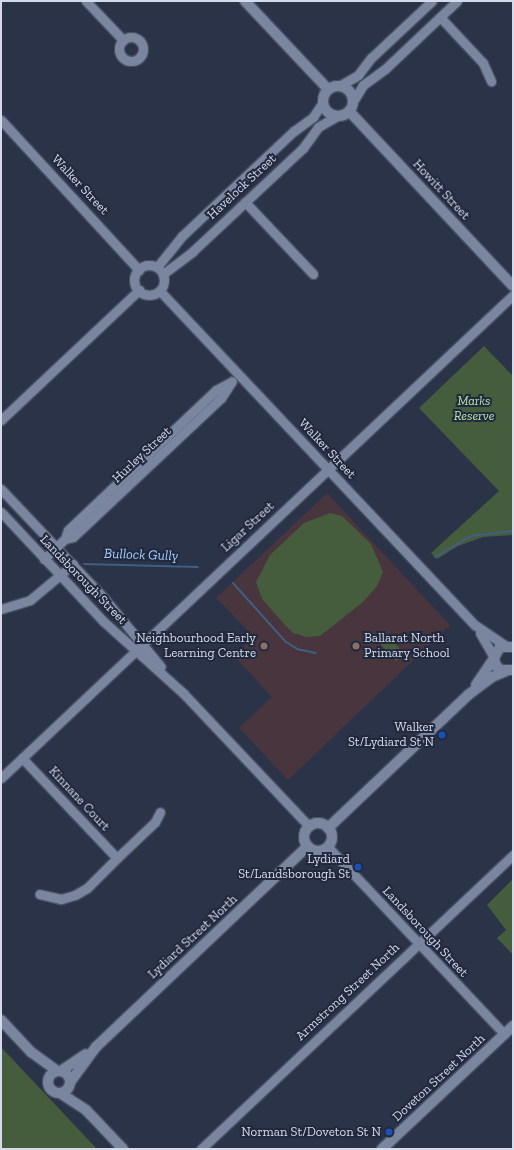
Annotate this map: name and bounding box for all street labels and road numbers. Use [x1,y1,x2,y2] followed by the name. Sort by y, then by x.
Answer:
[204,151,280,223] street label: Havelock Street
[48,152,112,218] street label: Walker Street
[409,157,473,223] street label: Howitt Street
[295,416,359,482] street label: Walker Street
[109,424,175,486] street label: Hurley Street
[218,499,278,555] street label: Ligar Street
[36,532,130,628] street label: Landsborough Street
[45,764,113,834] street label: Kinnane Court
[379,883,471,981] street label: Landsborough Street
[145,892,241,982] street label: Lydiard Street North
[293,940,403,1044] street label: Armstrong Street North
[390,1031,488,1125] street label: Doveton Street North

